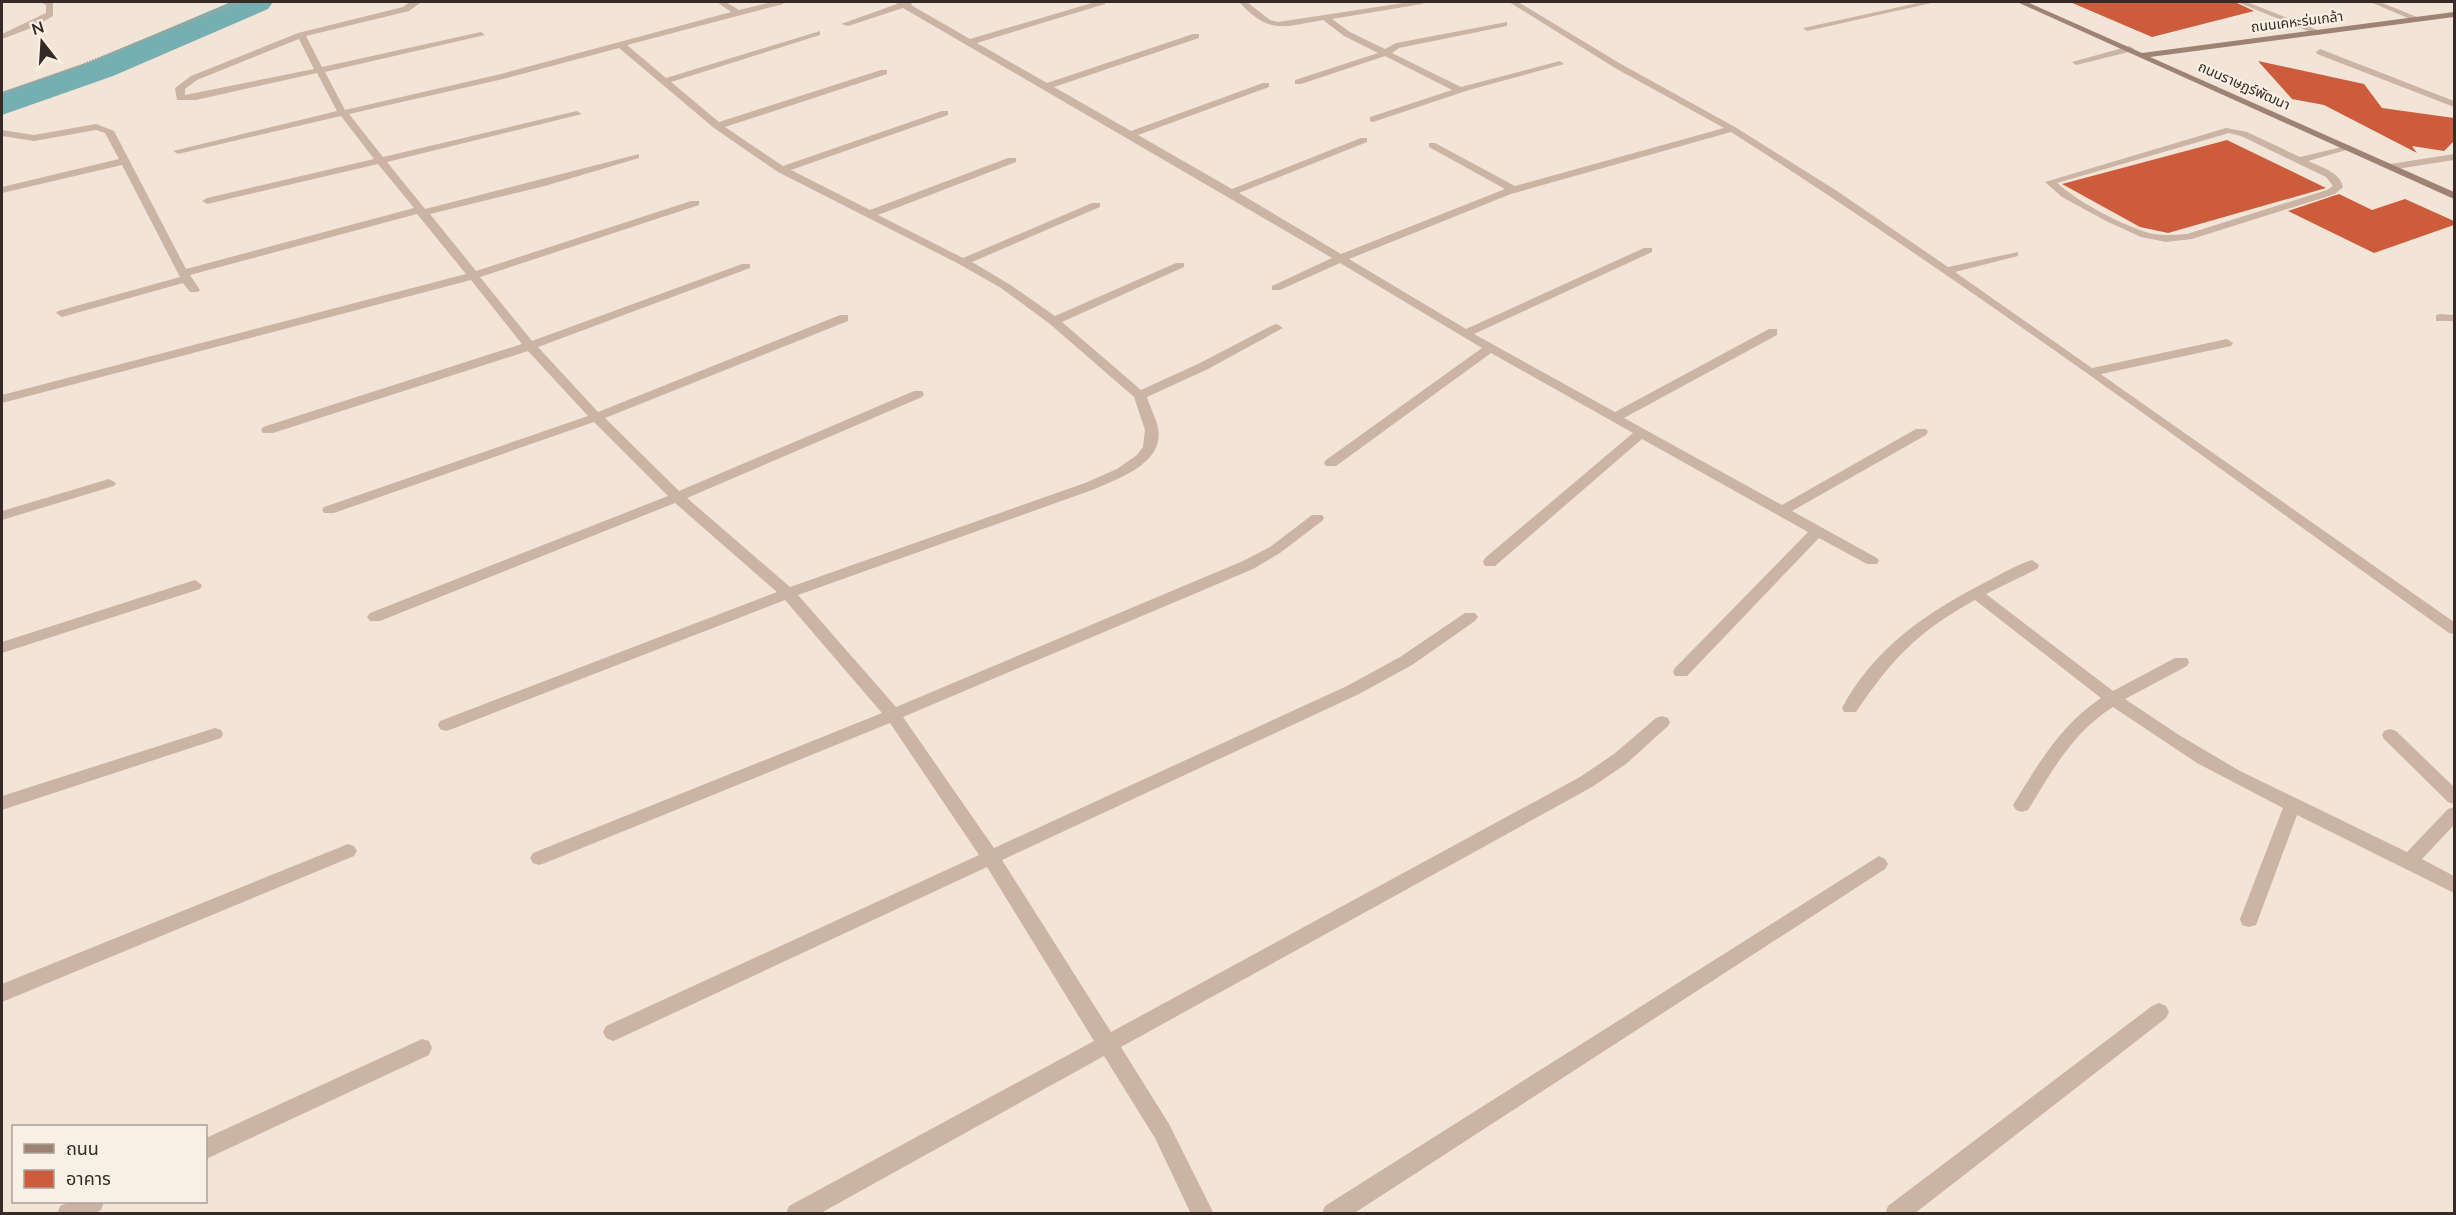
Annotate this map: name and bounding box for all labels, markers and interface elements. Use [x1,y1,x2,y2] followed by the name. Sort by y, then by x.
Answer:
[2250,7,2344,37] street label: ถนนเคหะร่มเกล้า
[12,12,72,72] north arrow
[29,16,47,41] text: N
[2195,57,2293,115] street label: ถนนราษฏร์พัฒนา
[12,1125,207,1203] legend
[66,1137,99,1161] text: ถนน
[66,1167,111,1191] text: อาคาร

